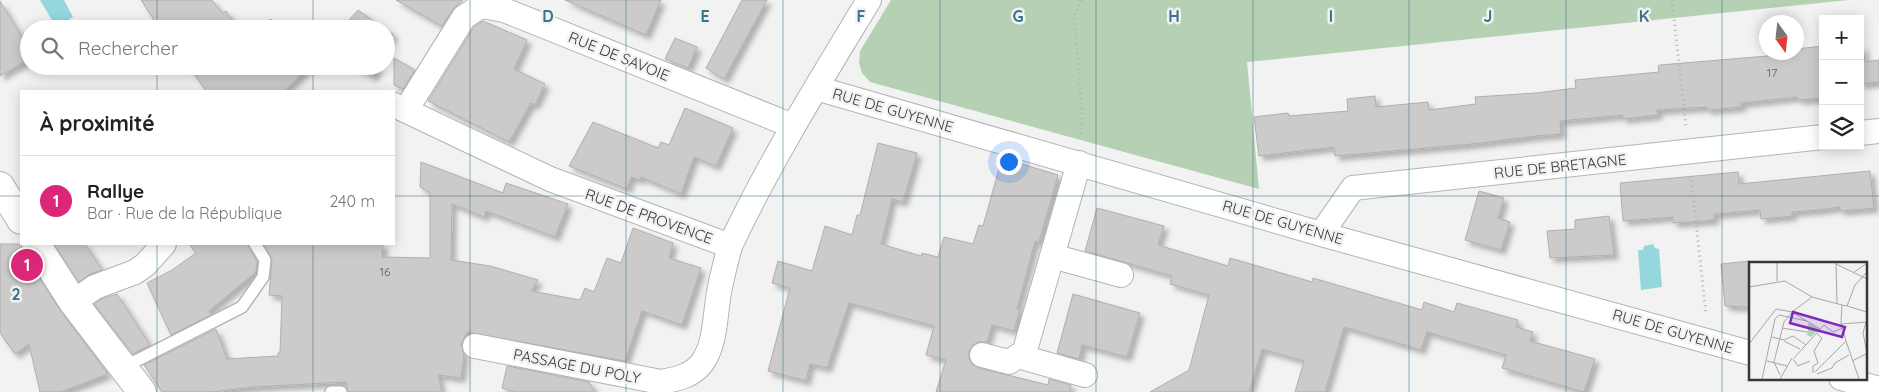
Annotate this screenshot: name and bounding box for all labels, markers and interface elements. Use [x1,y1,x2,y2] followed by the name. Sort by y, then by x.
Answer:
[542,6,554,26] text: D
[700,6,710,26] text: E
[857,6,866,26] text: F
[1012,6,1024,26] text: G
[1168,6,1180,26] text: H
[1329,6,1333,26] text: I
[1484,6,1492,26] text: J
[1639,6,1649,26] text: K
[1759,15,1804,60] north arrow
[1819,15,1864,150] map controls
[1819,15,1864,60] button: +
[20,20,395,75] search box
[566,27,672,85] street label: RUE DE SAVOIE
[38,34,66,62] icon: search
[78,36,178,60] text: Rechercher
[1819,60,1864,105] button: −
[1767,65,1777,80] house number: 17
[830,84,956,136] street label: RUE DE GUYENNE
[1819,105,1864,150] button: layers
[40,110,155,136] text: À proximité
[996,149,1022,175] your location
[1493,150,1627,182] street label: RUE DE BRETAGNE
[87,179,144,203] text: Rallye
[583,184,715,248] street label: RUE DE PROVENCE
[53,191,59,211] text: 1
[329,191,375,211] text: 240 m
[1220,196,1346,248] street label: RUE DE GUYENNE
[87,203,282,223] text: Bar · Rue de la République
[11,246,43,284] pin: 1
[1749,262,1866,380] inset map
[380,264,391,279] house number: 16
[11,284,21,304] text: 2
[1610,305,1736,357] street label: RUE DE GUYENNE
[512,344,643,388] street label: PASSAGE DU POLY

